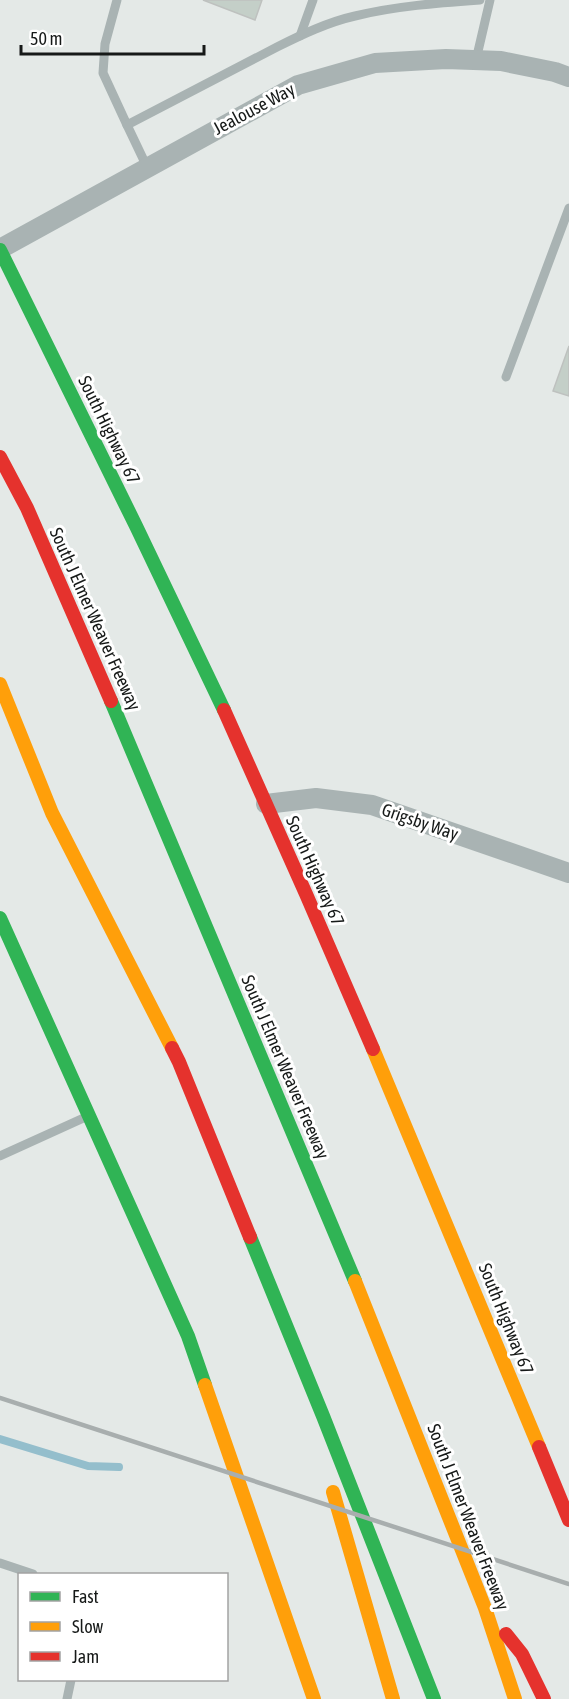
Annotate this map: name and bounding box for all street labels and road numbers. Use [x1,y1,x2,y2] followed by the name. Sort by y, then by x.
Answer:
[209,78,298,139] street label: Jealouse Way
[74,372,145,487] street label: South Highway 67
[46,524,145,713] street label: South J Elmer Weaver Freeway
[379,799,461,844] street label: Grigsby Way
[282,813,349,929] street label: South Highway 67
[237,972,334,1162] street label: South J Elmer Weaver Freeway
[475,1260,538,1377] street label: South Highway 67
[423,1421,514,1613] street label: South J Elmer Weaver Freeway

